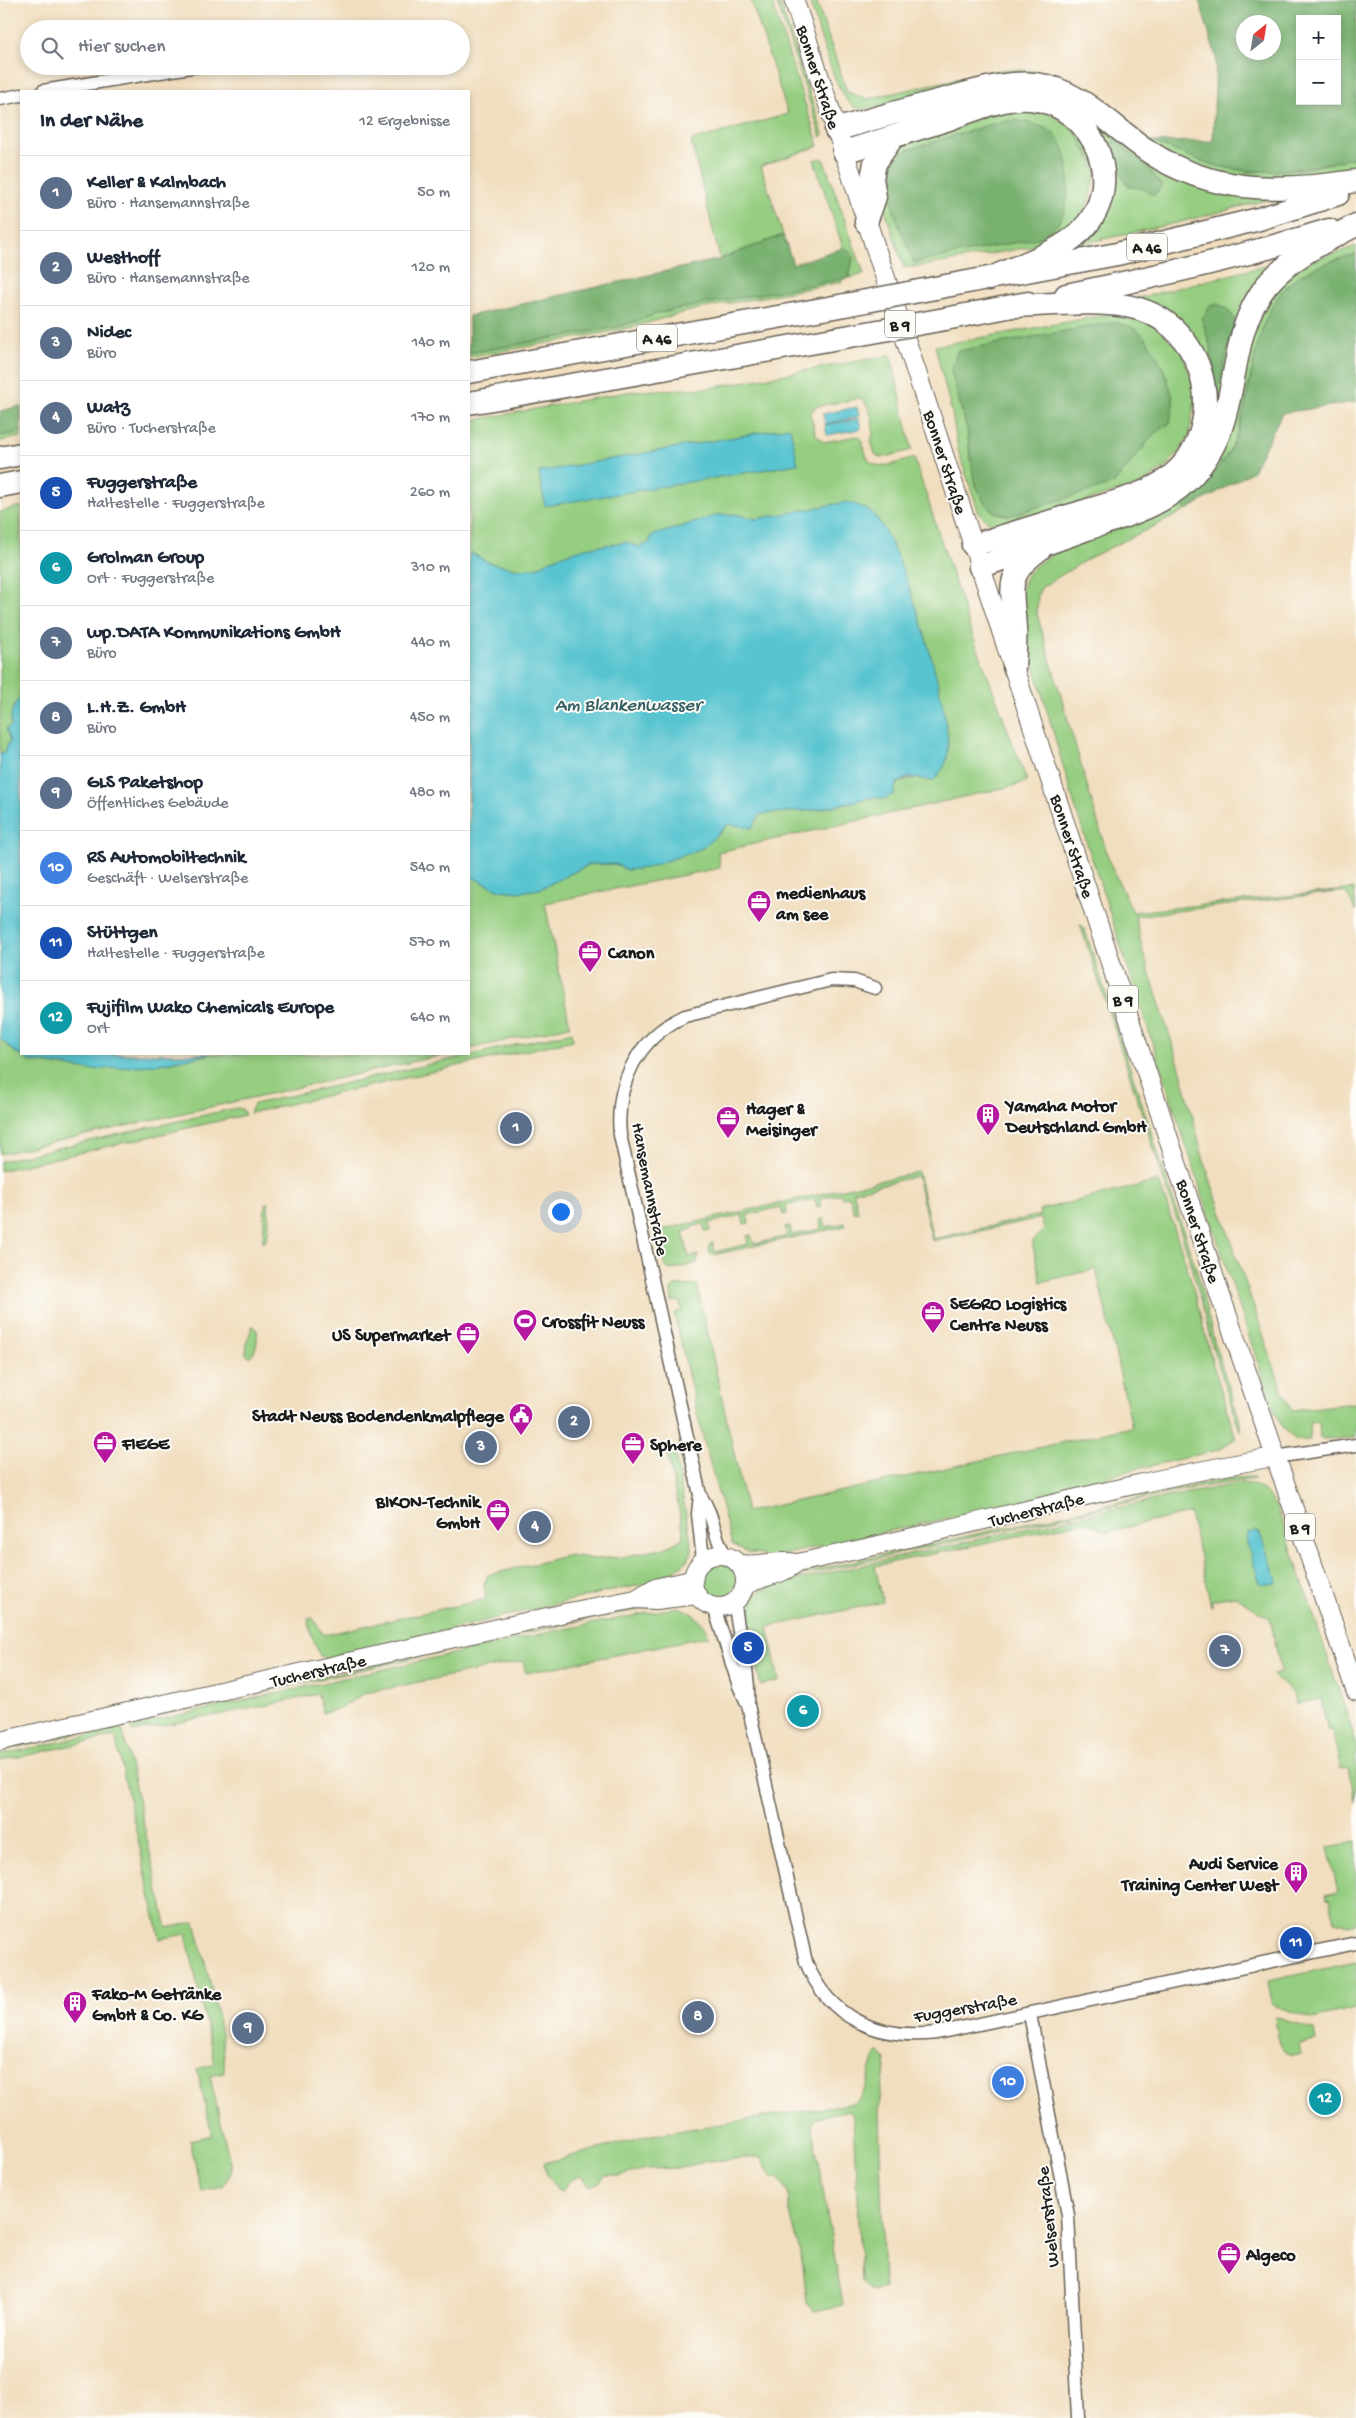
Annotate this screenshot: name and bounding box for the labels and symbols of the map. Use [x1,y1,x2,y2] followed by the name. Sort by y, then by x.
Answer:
[1236,15,1281,60] north arrow
[790,22,843,133] street label: Bonner Straße
[1127,233,1167,260] road number: A 46
[885,310,915,338] road number: B 9
[637,324,677,352] road number: A 46
[917,407,970,518] street label: Bonner Straße
[555,695,705,718] water label: Am Blankenwasser
[1044,791,1097,902] street label: Bonner Straße
[775,884,866,926] place label: medienhaus am see
[746,889,772,923] office icon: medienhaus am see
[577,939,603,973] office icon: Canon
[607,944,655,965] place label: Canon
[1108,986,1138,1012] road number: B 9
[1004,1097,1147,1139] place label: Yamaha Motor Deutschland GmbH
[746,1100,819,1142] place label: Hager & Meisinger
[975,1102,1001,1136] building icon: Yamaha Motor Deutschland GmbH
[715,1105,741,1139] office icon: Hager & Meisinger
[500,1109,532,1147] pin: 1
[625,1121,672,1259] street label: Hansemannstraße
[1170,1176,1223,1287] street label: Bonner Straße
[548,1199,574,1225] your location
[949,1295,1068,1337] place label: SEGRO Logistics Centre Neuss
[920,1300,946,1334] office icon: SEGRO Logistics Centre Neuss
[512,1308,538,1342] sports icon: Crossfit Neuss
[541,1313,646,1334] place label: Crossfit Neuss
[455,1321,481,1355] office icon: US Supermarket
[332,1326,452,1347] place label: US Supermarket
[508,1402,534,1436] public building icon: Stadt Neuss Bodendenkmalpflege
[558,1403,590,1441] pin: 2
[252,1407,505,1428] place label: Stadt Neuss Bodendenkmalpflege
[465,1428,497,1466] pin: 3
[92,1430,118,1464] office icon: FIEGE
[620,1431,646,1465] office icon: Sphere
[121,1435,171,1456] place label: FIEGE
[650,1436,703,1457] place label: Sphere
[986,1489,1087,1534] street label: Tucherstraße
[375,1493,482,1535] place label: BIKON-Technik GmbH
[485,1498,511,1532] office icon: BIKON-Technik GmbH
[519,1508,551,1546] pin: 4
[1285,1514,1315,1540] road number: B 9
[732,1629,764,1667] pin: 5
[1209,1632,1241,1670] pin: 7
[268,1651,369,1694] street label: Tucherstraße
[787,1692,819,1730] pin: 6
[1120,1855,1280,1897] place label: Audi Service Training Center West
[1283,1860,1309,1894] building icon: Audi Service Training Center West
[1280,1924,1312,1962] pin: 11
[91,1985,222,2027] place label: Fako-M Getränke GmbH & Co. KG
[62,1990,88,2024] building icon: Fako-M Getränke GmbH & Co. KG
[911,1990,1019,2029] street label: Fuggerstraße
[682,1998,714,2036] pin: 8
[232,2009,264,2047] pin: 9
[992,2063,1024,2101] pin: 10
[1309,2080,1341,2118] pin: 12
[1034,2165,1065,2268] street label: Welserstraße
[1216,2241,1242,2275] office icon: Algeco
[1245,2246,1296,2267] place label: Algeco

